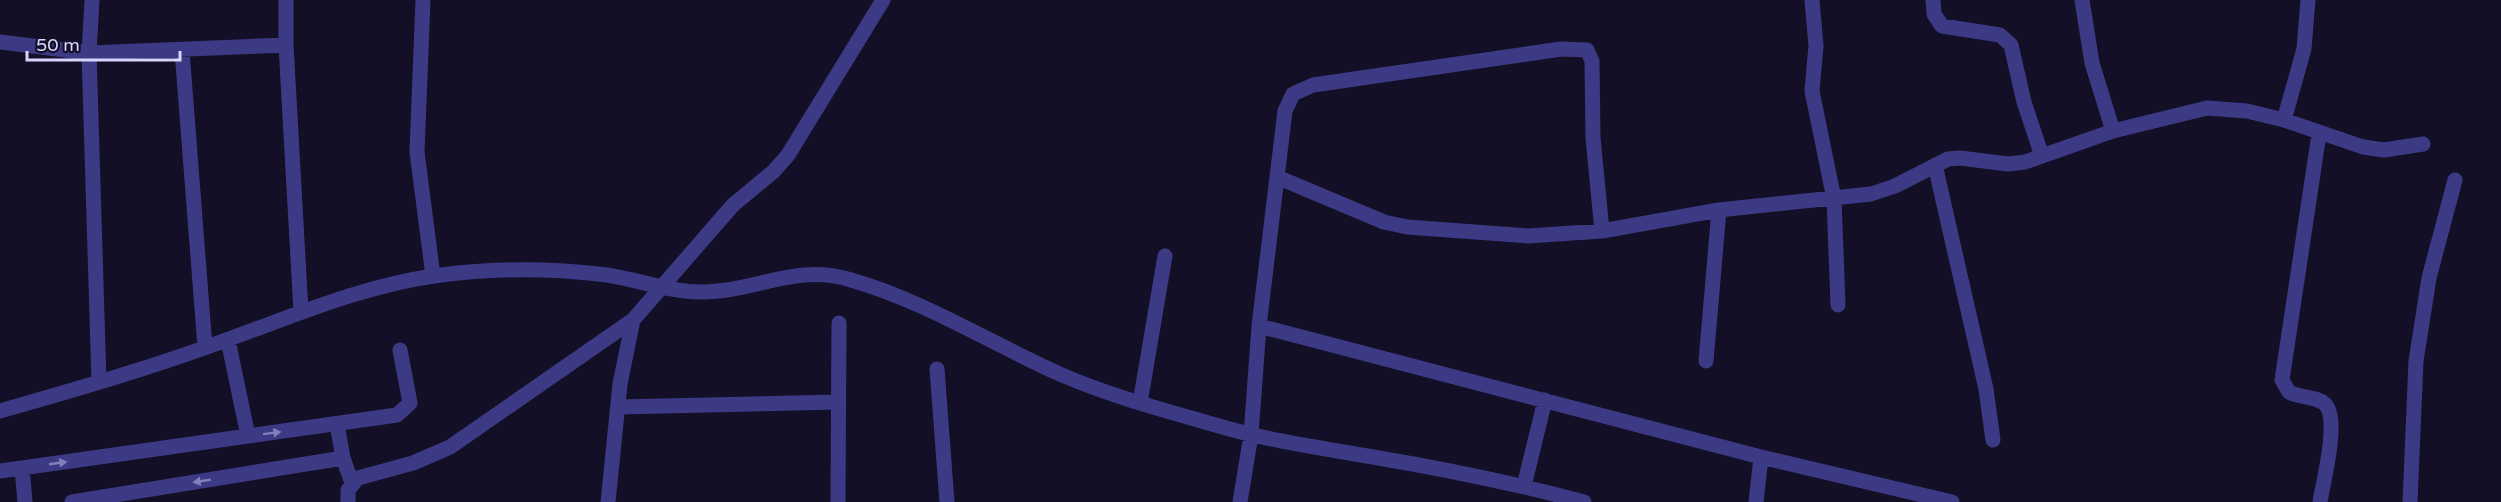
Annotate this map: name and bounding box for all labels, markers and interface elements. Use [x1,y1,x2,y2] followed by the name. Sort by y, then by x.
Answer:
[27,24,180,62] scale bar
[36,34,80,56] text: 50 m
[262,428,281,438] one-way arrow
[49,459,68,468] one-way arrow
[192,476,211,485] one-way arrow

